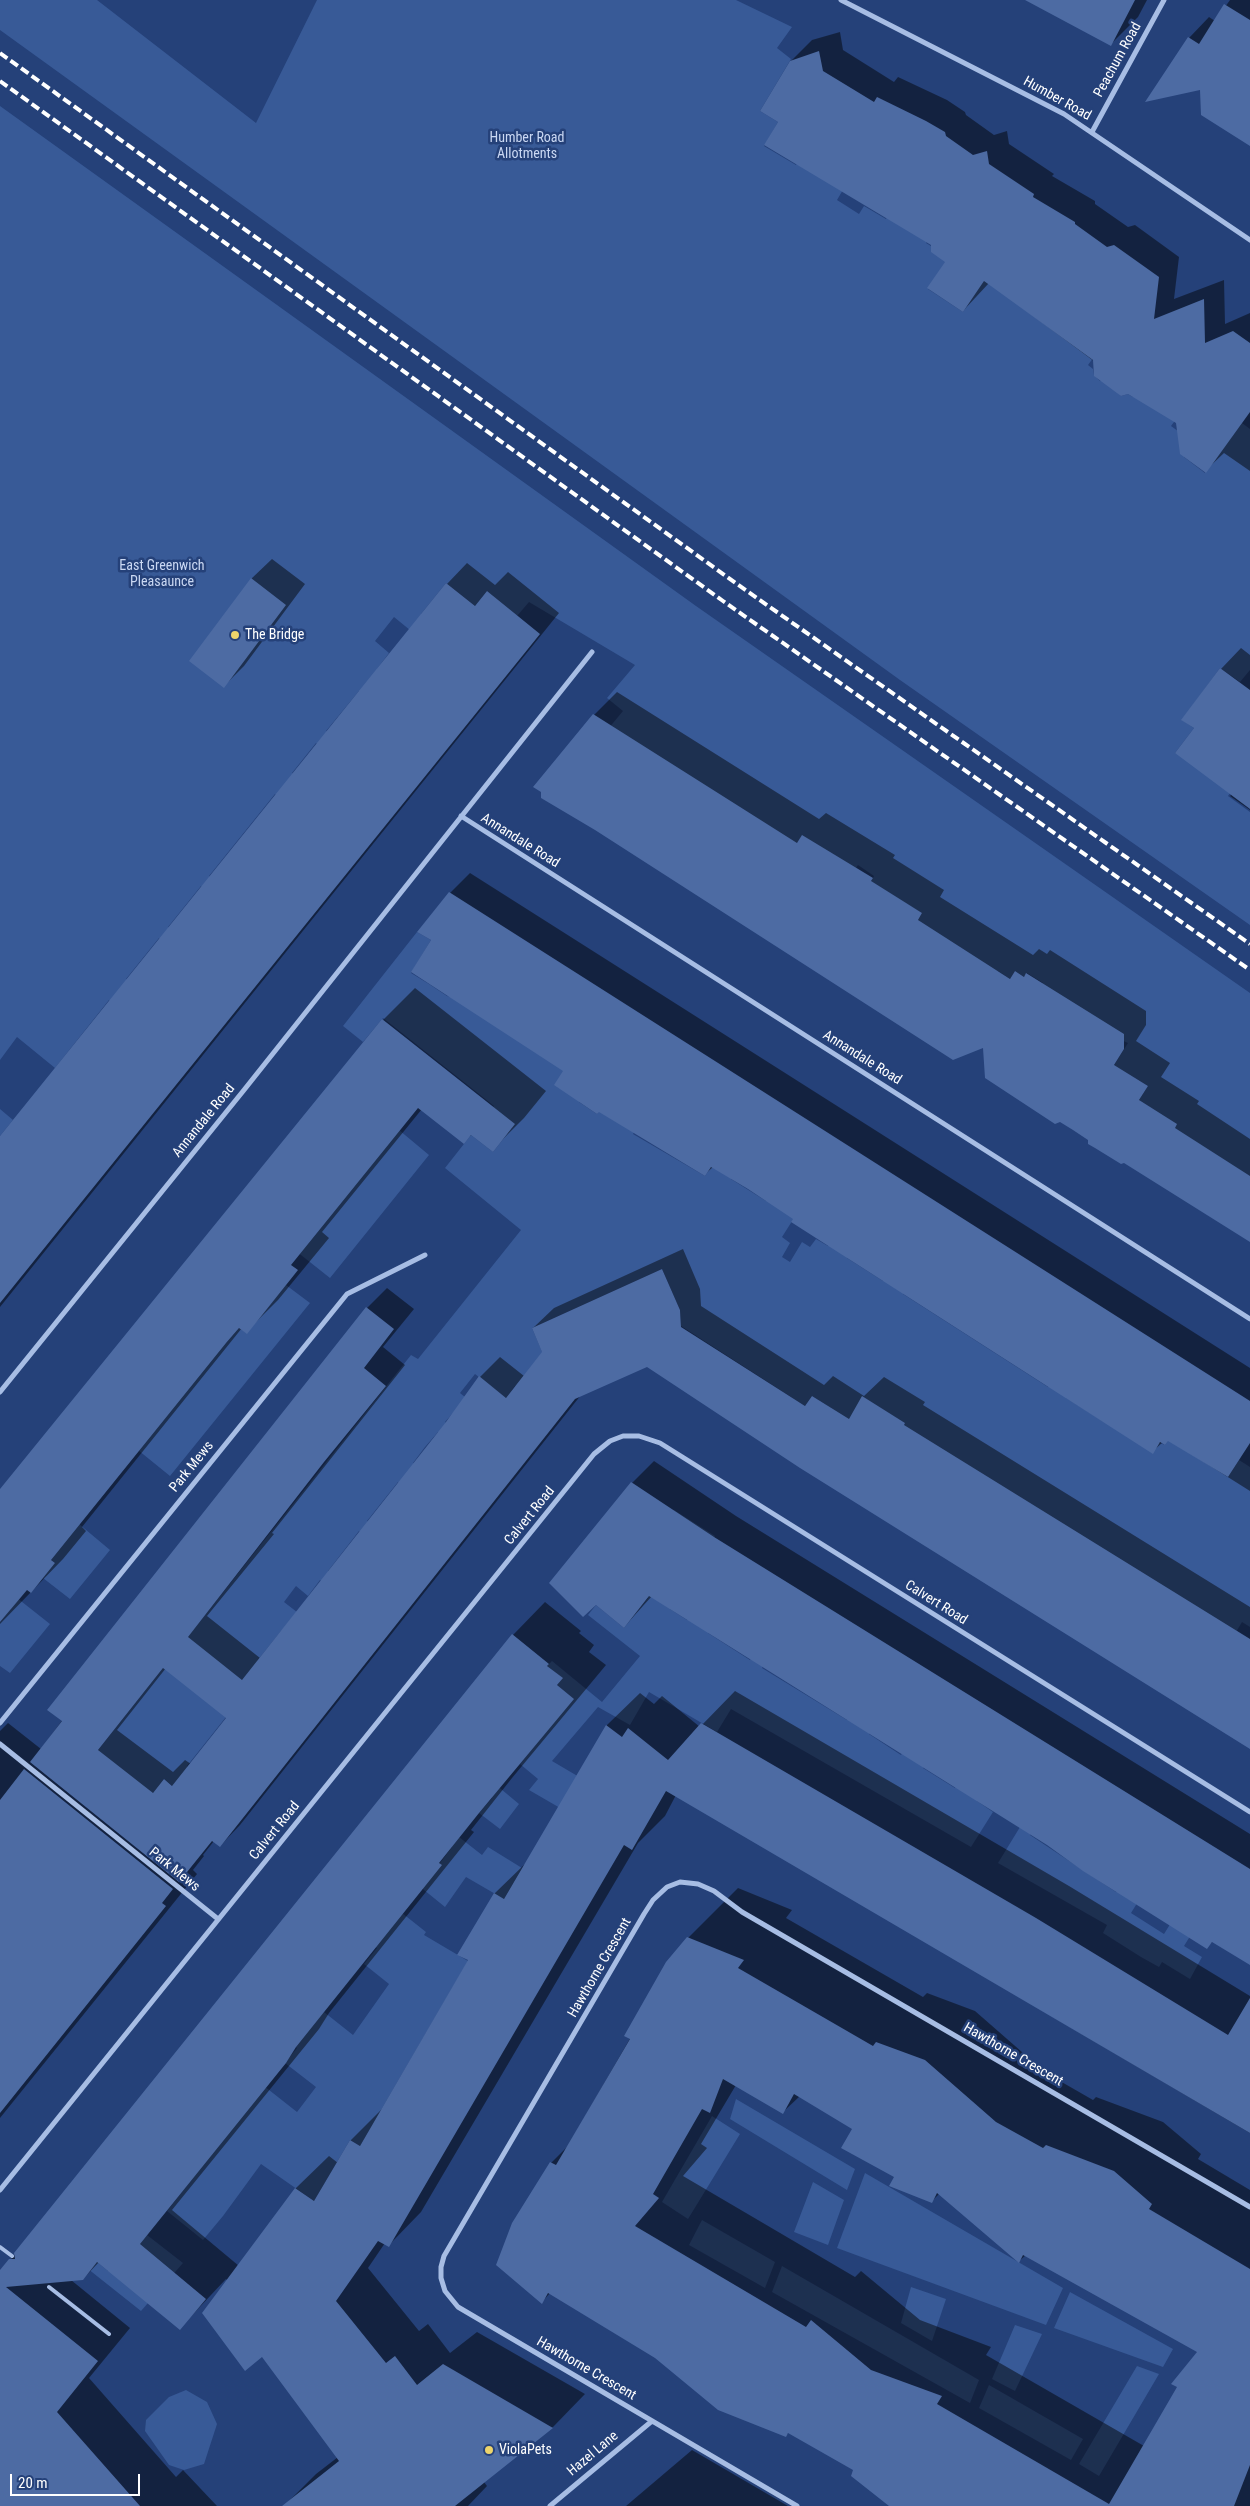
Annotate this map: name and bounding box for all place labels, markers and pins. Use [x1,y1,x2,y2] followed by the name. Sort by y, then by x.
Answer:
[245,627,304,643] place label: The Bridge
[229,629,241,641] marker: The Bridge
[499,2442,552,2458] place label: ViolaPets
[483,2444,495,2456] marker: ViolaPets

